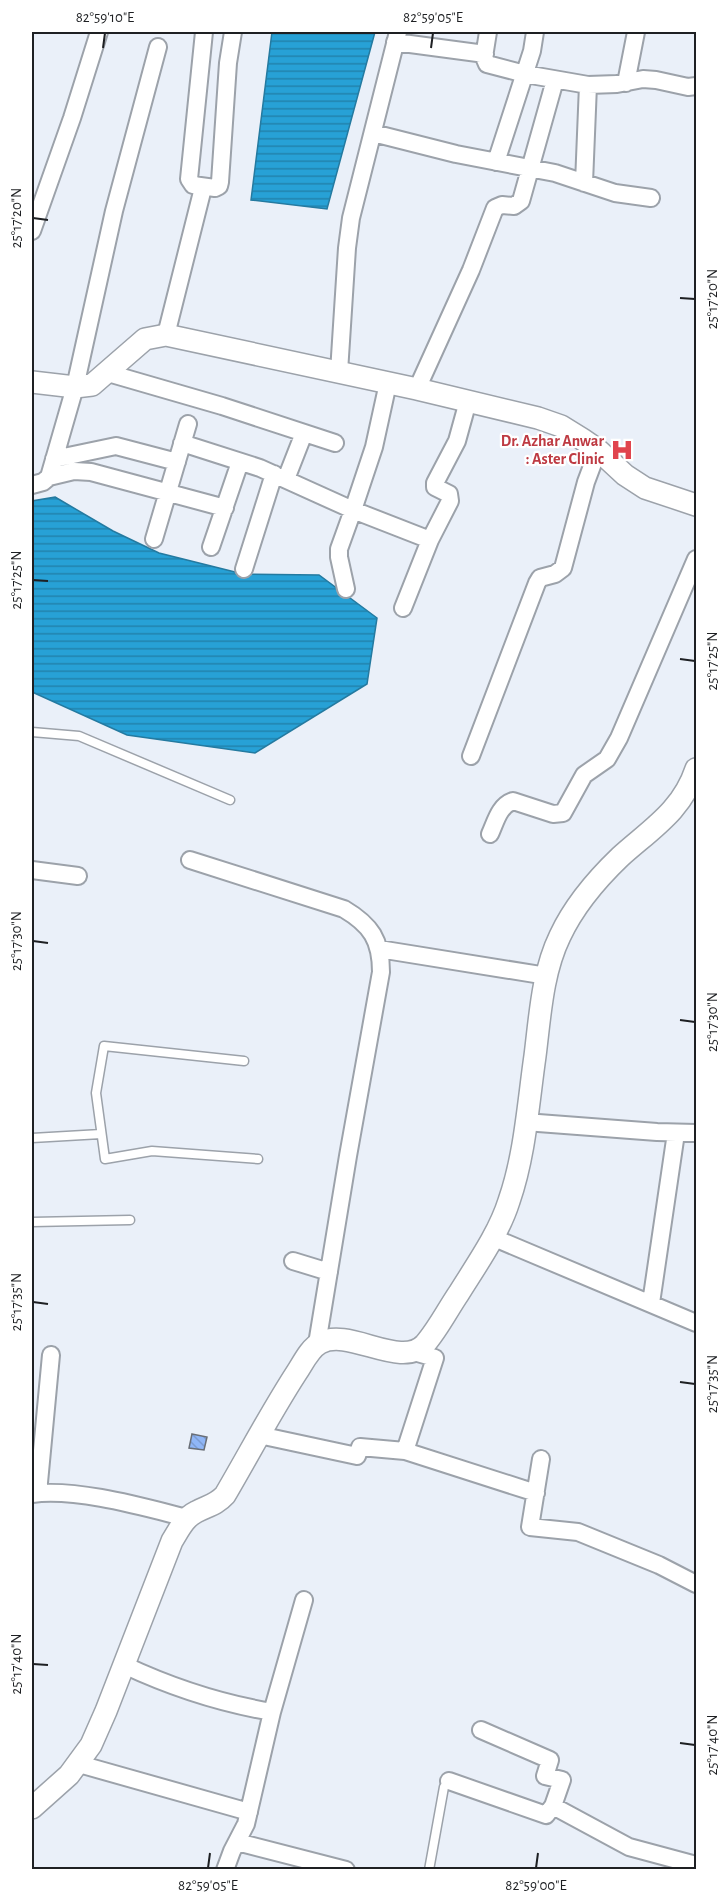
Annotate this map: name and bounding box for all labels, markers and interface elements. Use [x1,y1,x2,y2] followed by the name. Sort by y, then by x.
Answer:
[76,10,134,25] text: 82°59'10"E
[403,10,463,25] text: 82°59'05"E
[9,188,24,248] text: 25°17'20"N
[705,269,720,329] text: 25°17'20"N
[501,433,604,467] place label: Dr. Azhar Anwar : Aster Clinic
[609,437,635,463] hospital icon: Dr. Azhar Anwar : Aster Clinic
[9,551,24,609] text: 25°17'25"N
[705,632,720,690] text: 25°17'25"N
[9,911,24,971] text: 25°17'30"N
[705,992,720,1052] text: 25°17'30"N
[9,1273,24,1331] text: 25°17'35"N
[705,1355,720,1413] text: 25°17'35"N
[9,1634,24,1694] text: 25°17'40"N
[705,1715,720,1775] text: 25°17'40"N
[178,1878,238,1893] text: 82°59'05"E
[505,1878,567,1893] text: 82°59'00"E

